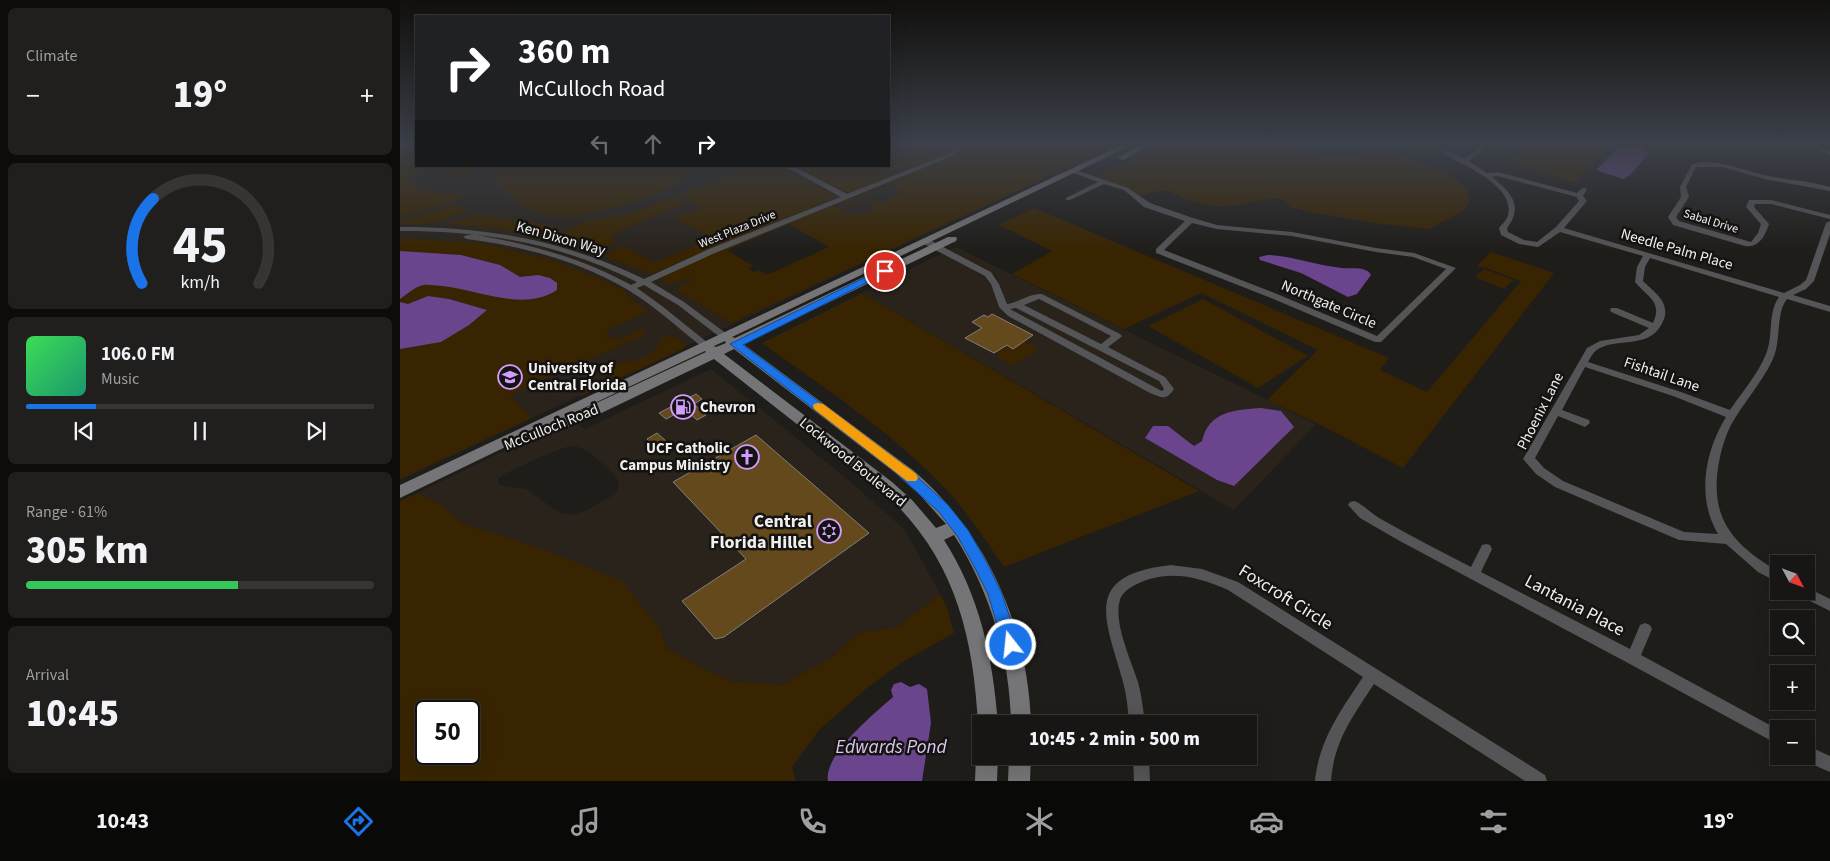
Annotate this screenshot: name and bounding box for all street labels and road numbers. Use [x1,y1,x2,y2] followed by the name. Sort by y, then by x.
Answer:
[1681,205,1740,238] street label: Sabal Drive
[696,206,778,253] street label: West Plaza Drive
[514,216,608,261] street label: Ken Dixon Way
[1618,223,1735,276] street label: Needle Palm Place
[1278,275,1380,334] street label: Northgate Circle
[1621,352,1703,397] street label: Fishtail Lane
[1512,369,1569,454] street label: Phoenix Lane
[501,399,602,456] street label: McCulloch Road
[795,413,911,512] street label: Lockwood Boulevard
[1234,559,1338,636] street label: Foxcroft Circle
[1520,569,1629,642] street label: Lantania Place

